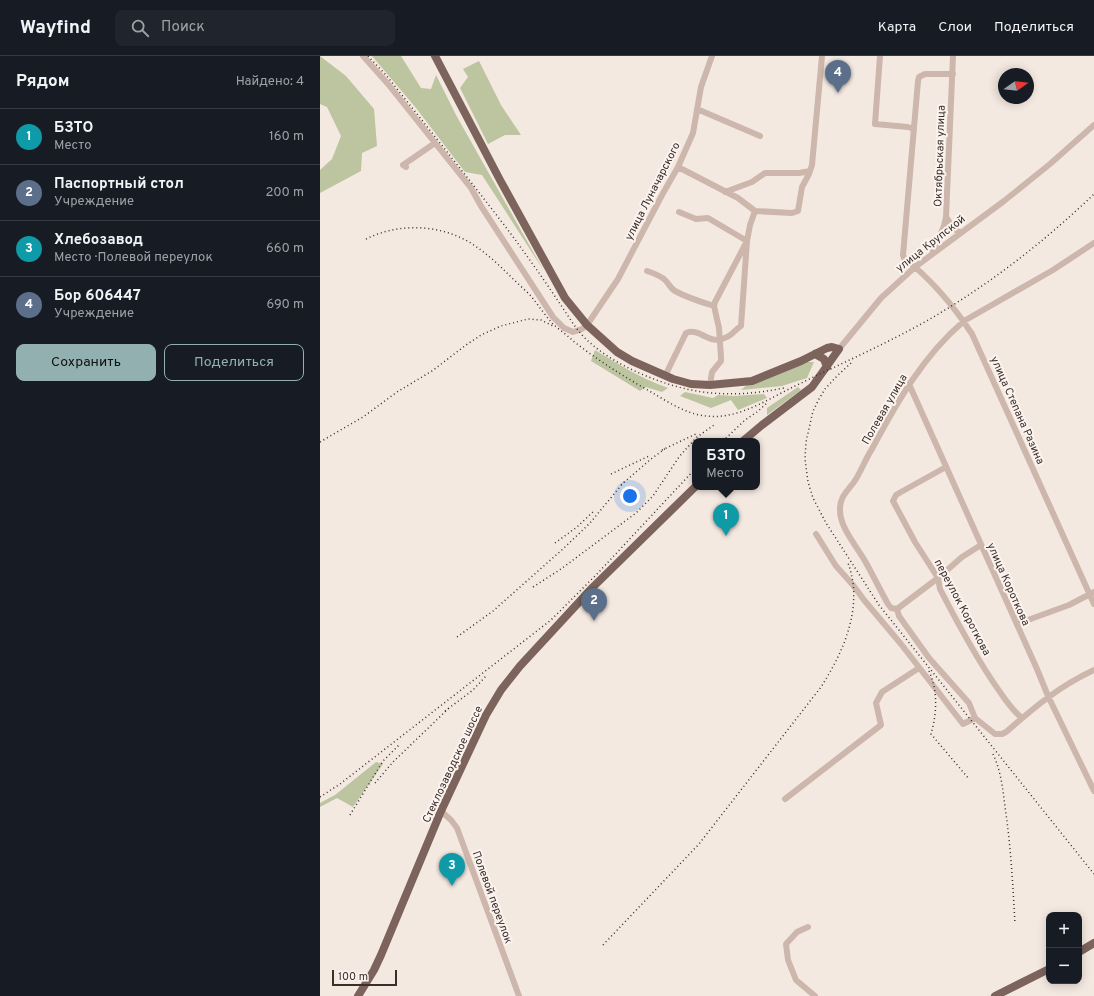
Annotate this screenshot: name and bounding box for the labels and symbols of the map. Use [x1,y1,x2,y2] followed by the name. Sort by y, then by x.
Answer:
[825,60,851,93] pin: 4
[998,68,1034,104] north arrow
[931,105,949,207] street label: Октябрьская улица
[622,140,684,243] street label: улица Луначарского
[893,212,968,275] street label: улица Крупской
[987,354,1047,467] street label: улица Степана Разина
[859,372,911,447] street label: Полевая улица
[620,486,640,506] your location
[713,503,739,536] pin: 1
[984,541,1033,628] street label: улица Короткова
[931,557,994,658] street label: переулок Короткова
[581,588,607,621] pin: 2
[420,704,486,825] street label: Стеклозаводское шоссе
[469,849,515,946] street label: Полевой переулок
[439,853,465,886] pin: 3
[332,968,397,987] scale bar

